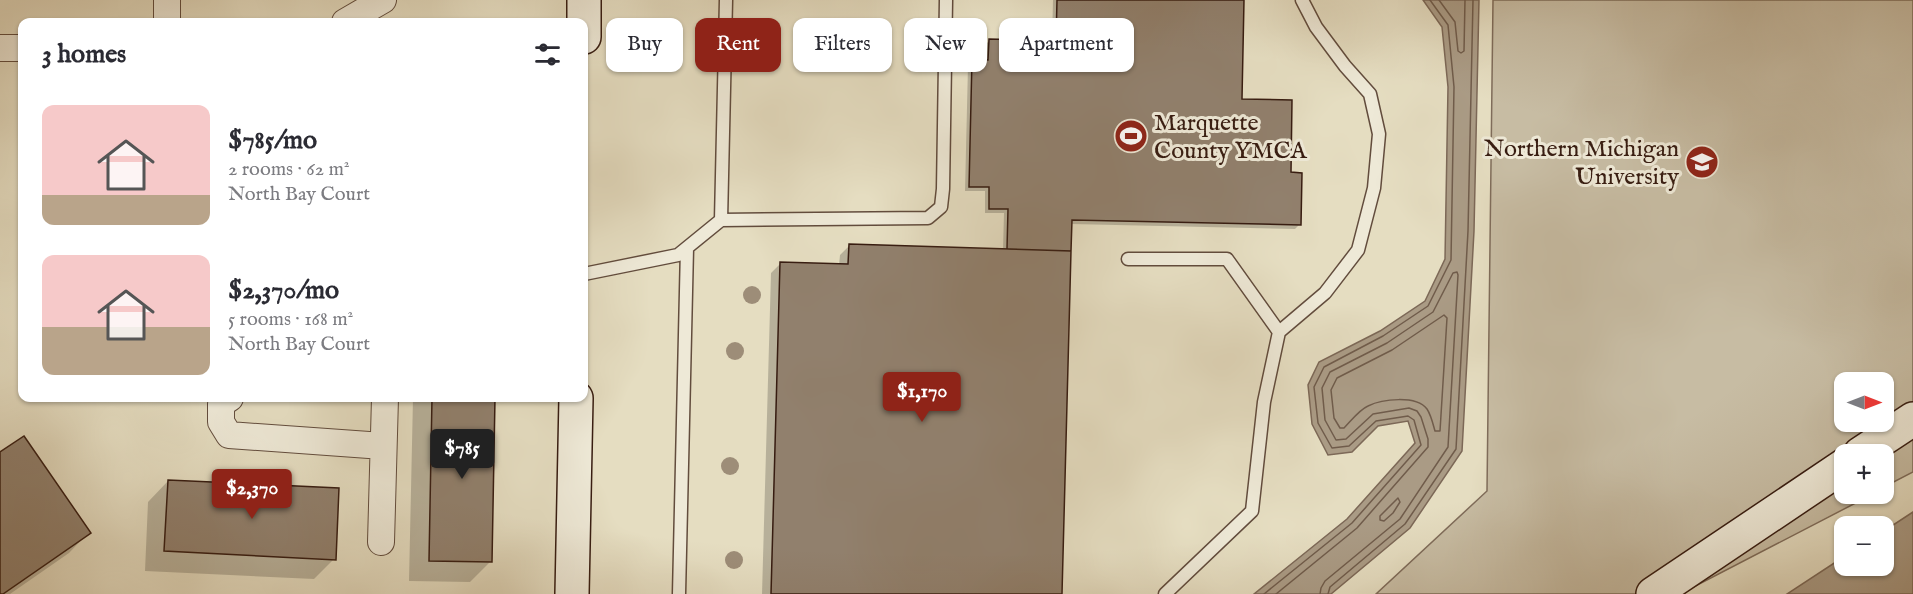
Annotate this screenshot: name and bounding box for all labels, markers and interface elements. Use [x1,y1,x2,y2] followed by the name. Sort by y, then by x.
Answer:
[606,18,683,72] chip: Buy
[695,18,781,72] chip: Rent
[793,18,892,72] chip: Filters
[904,18,987,72] chip: New
[999,18,1134,72] chip: Apartment
[42,38,126,71] text: 3 homes
[531,38,564,71] icon: filters
[1154,108,1308,167] place label: Marquette County YMCA
[1113,118,1149,154] sports icon: Marquette County YMCA
[228,124,317,157] text: $785/mo
[90,129,162,201] icon: home
[1484,134,1679,193] place label: Northern Michigan University
[1684,144,1720,180] school or university icon: Northern Michigan University
[228,157,350,182] text: 2 rooms · 62 m²
[228,182,370,207] text: North Bay Court
[228,274,339,307] text: $2,370/mo
[90,279,162,351] icon: home
[228,307,353,332] text: 5 rooms · 168 m²
[228,332,370,357] text: North Bay Court
[873,372,971,423] pin: $1,170
[1834,372,1894,432] north arrow
[1834,372,1894,576] map controls
[897,379,947,404] text: $1,170
[426,429,498,480] pin: $785
[444,436,480,461] text: $785
[1834,444,1894,504] button: +
[203,469,301,520] pin: $2,370
[226,476,278,501] text: $2,370
[1834,516,1894,576] button: −

